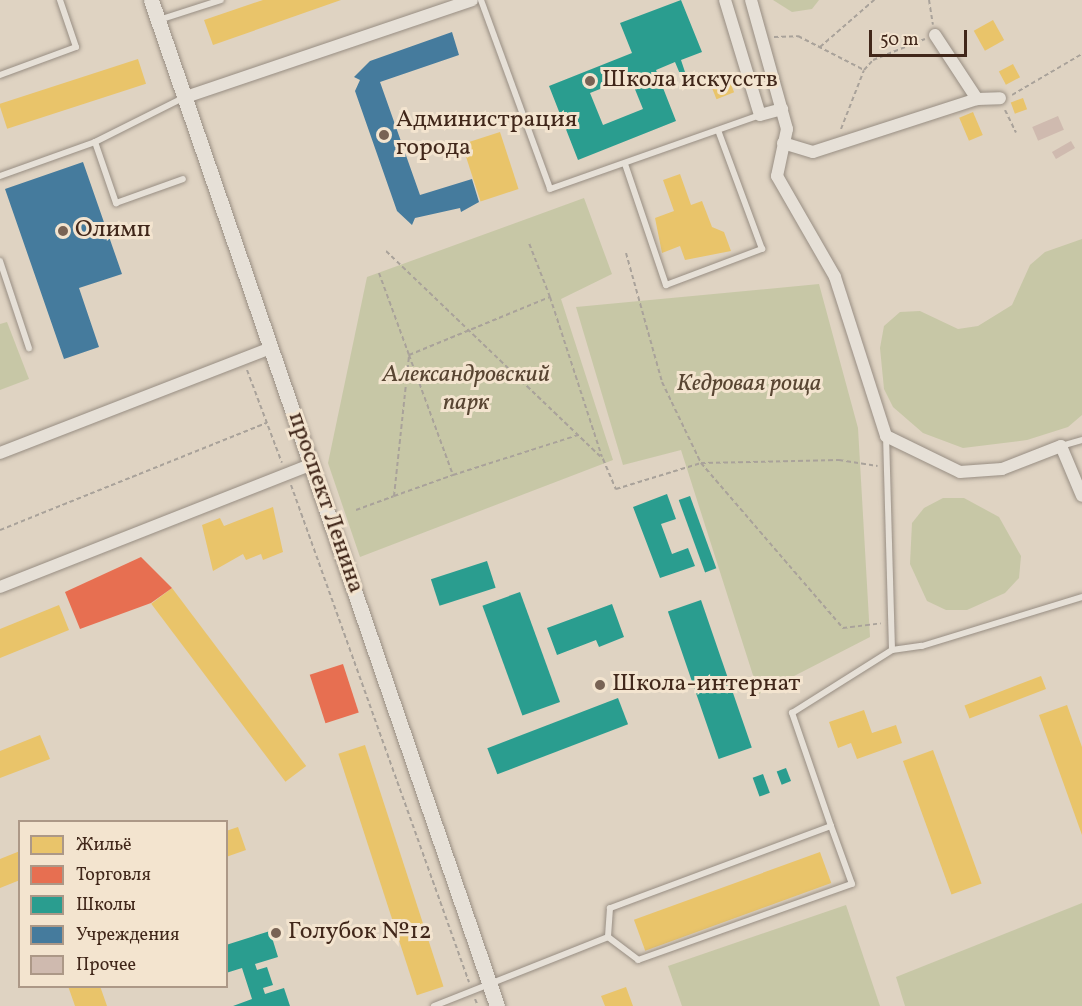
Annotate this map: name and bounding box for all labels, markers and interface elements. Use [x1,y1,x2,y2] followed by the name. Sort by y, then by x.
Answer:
[872,18,970,56] scale bar
[880,28,919,53] text: 50 m
[602,67,778,95] place label: Школа искусcтв
[583,74,597,88] marker: Школа искусcтв
[396,107,577,163] place label: Администрация города
[377,128,391,142] marker: Администрация города
[75,217,151,245] place label: Олимп
[56,224,70,238] marker: Олимп
[382,362,550,418] park label: Александровский парк
[677,371,821,399] park label: Кедровая роща
[281,409,369,597] street label: проспект Ленина
[612,671,800,699] place label: Школа-интернат
[593,678,607,692] marker: Школа-интернат
[18,820,228,988] legend
[76,833,132,858] text: Жильё
[76,863,151,888] text: Торговля
[76,893,136,918] text: Школы
[288,919,432,947] place label: Голубок №12
[76,923,179,948] text: Учреждения
[269,926,283,940] marker: Голубок №12
[76,953,136,978] text: Прочее

